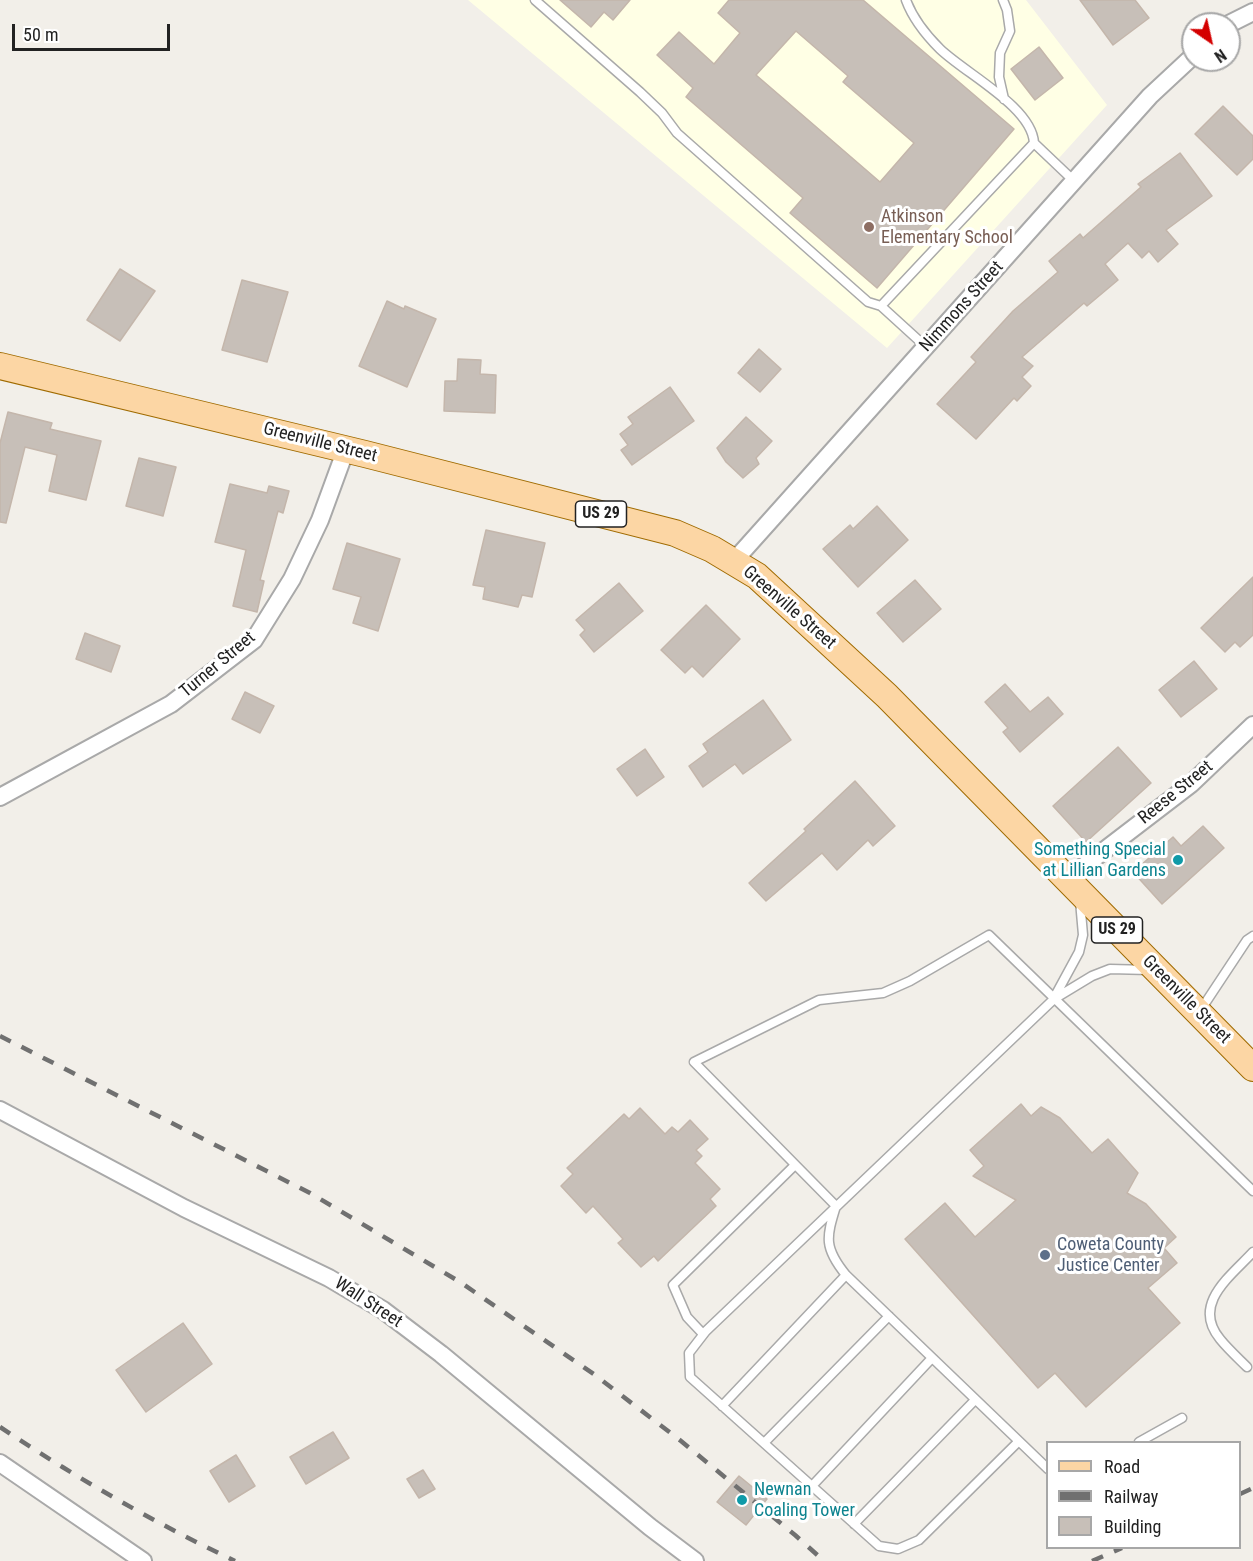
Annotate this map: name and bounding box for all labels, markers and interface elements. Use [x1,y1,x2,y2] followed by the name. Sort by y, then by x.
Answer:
[15,12,172,50] scale bar
[1181,12,1241,72] north arrow
[23,24,58,45] text: 50 m
[1211,45,1230,66] text: N
[881,206,1013,248] place label: Atkinson Elementary School
[862,220,876,234] marker: Atkinson Elementary School
[916,257,1008,357] street label: Nimmons Street
[261,418,379,468] street label: Greenville Street
[576,501,626,527] road number: US 29
[738,562,840,654] street label: Greenville Street
[176,627,260,703] street label: Turner Street
[1134,756,1218,830] street label: Reese Street
[1034,839,1166,882] place label: Something Special at Lillian Gardens
[1171,853,1185,867] marker: Something Special at Lillian Gardens
[1092,917,1142,943] road number: US 29
[1137,951,1235,1049] street label: Greenville Street
[1057,1234,1164,1276] place label: Coweta County Justice Center
[1038,1248,1052,1262] marker: Coweta County Justice Center
[330,1273,406,1333] street label: Wall Street
[1046,1441,1241,1549] legend
[1104,1456,1140,1477] text: Road
[754,1479,855,1522] place label: Newnan Coaling Tower
[1104,1486,1158,1507] text: Railway
[735,1493,749,1507] marker: Newnan Coaling Tower
[1104,1516,1161,1537] text: Building

